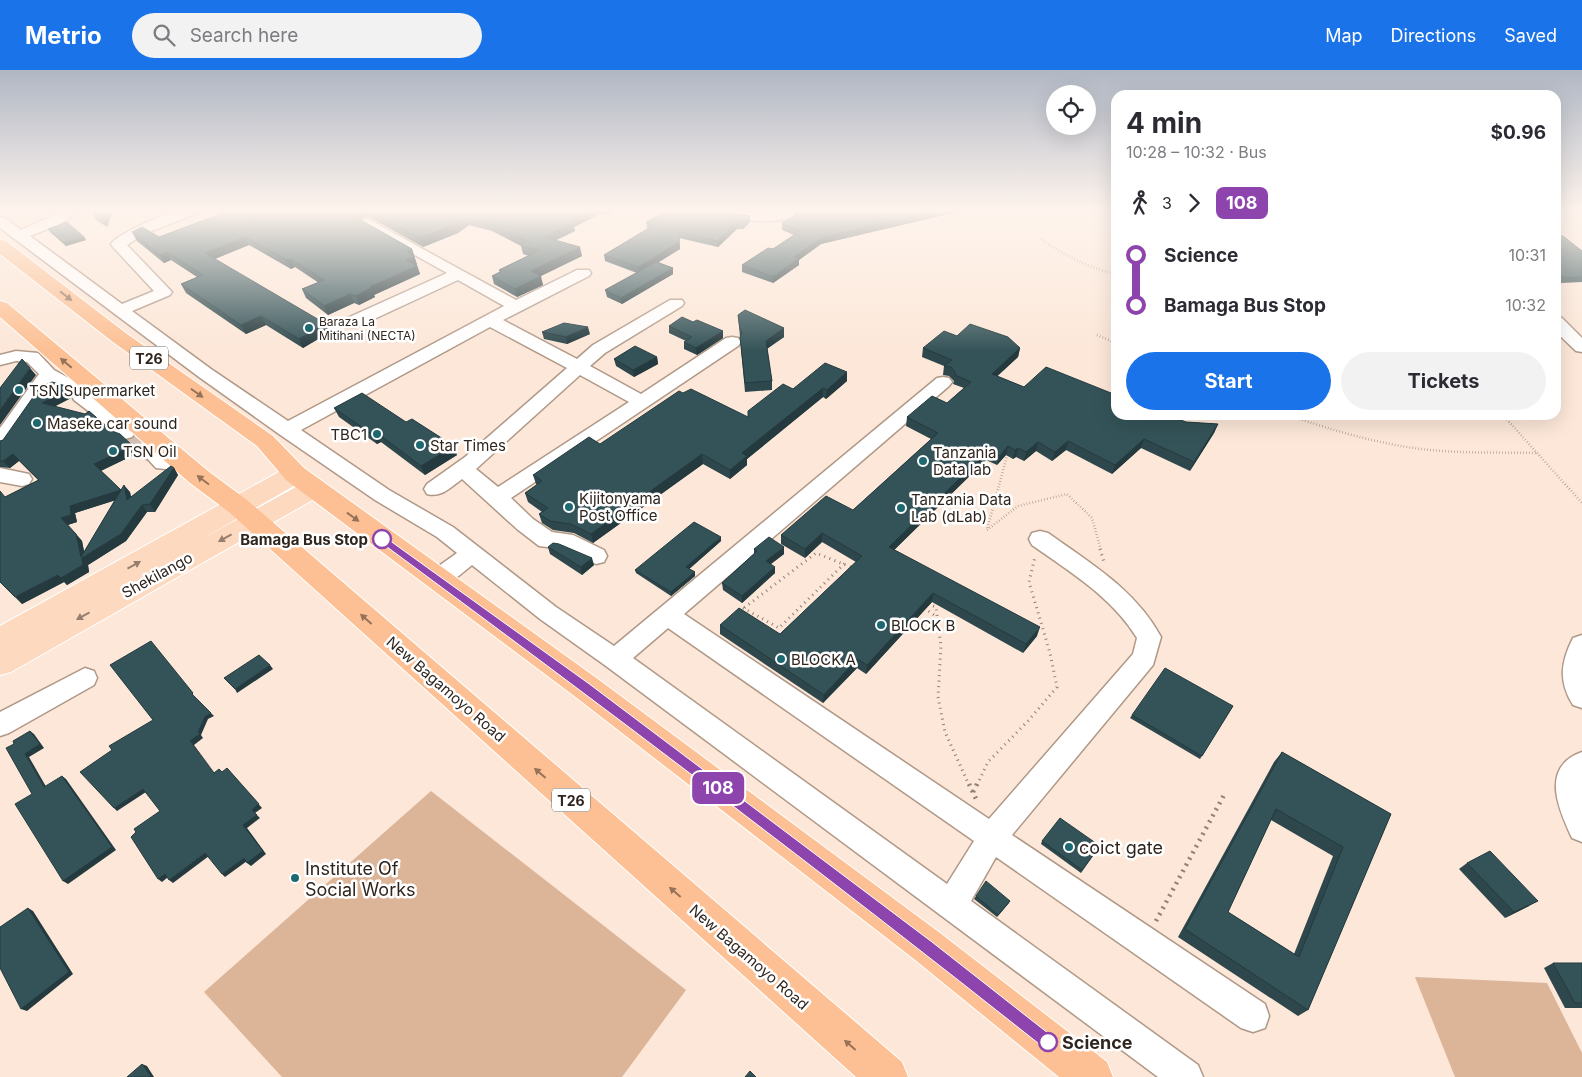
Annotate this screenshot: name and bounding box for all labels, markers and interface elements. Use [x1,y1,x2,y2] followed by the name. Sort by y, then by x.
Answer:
[132,13,482,58] search box
[25,21,102,50] text: Metrio
[150,21,178,49] icon: search
[190,24,298,47] text: Search here
[1325,25,1363,46] text: Map
[1391,25,1476,46] text: Directions
[1504,25,1557,46] text: Saved
[1046,85,1096,135] map controls
[1046,85,1096,135] button: locate
[1126,106,1202,140] text: 4 min
[1491,121,1546,144] text: $0.96
[1126,142,1267,162] text: 10:28 – 10:32 · Bus
[1126,189,1154,217] icon: walk
[1180,189,1208,217] icon: forward
[1226,192,1258,213] text: 108
[1162,193,1172,213] text: 3
[1164,244,1238,267] text: Science
[1508,245,1546,265] text: 10:31
[59,291,72,302] one-way arrow
[1164,294,1326,317] text: Bamaga Bus Stop
[1505,295,1546,315] text: 10:32
[319,314,416,343] place label: Baraza La Mitihani (NECTA)
[303,322,315,334] marker: Baraza La Mitihani (NECTA)
[130,346,168,370] road number: T26
[1126,352,1331,410] button: Start
[1341,352,1546,410] button: Tickets
[61,357,73,369] one-way arrow
[29,381,155,400] place label: TSN Supermarket
[13,384,25,396] marker: TSN Supermarket
[190,387,203,398] one-way arrow
[47,414,177,433] place label: Maseke car sound
[31,417,43,429] marker: Maseke car sound
[330,425,367,444] place label: TBC1
[371,428,383,440] marker: TBC1
[430,436,506,455] place label: Star Times
[414,439,426,451] marker: Star Times
[123,442,177,461] place label: TSN Oil
[933,443,997,479] place label: Tanzania Data lab
[107,445,119,457] marker: TSN Oil
[917,455,929,467] marker: Tanzania Data lab
[196,475,210,485] one-way arrow
[579,489,661,525] place label: Kijitonyama Post Office
[911,490,1011,526] place label: Tanzania Data Lab (dLab)
[563,501,575,513] marker: Kijitonyama Post Office
[895,502,907,514] marker: Tanzania Data Lab (dLab)
[346,512,360,522] one-way arrow
[372,529,392,549] marker: Bamaga Bus Stop
[240,530,368,549] place label: Bamaga Bus Stop
[219,533,232,542] one-way arrow
[118,548,196,602] street label: Shekilango
[128,560,141,569] one-way arrow
[77,612,90,621] one-way arrow
[360,613,372,625] one-way arrow
[891,616,955,635] place label: BLOCK B
[875,619,887,631] marker: BLOCK B
[383,632,509,746] street label: New Bagamoyo Road
[791,650,856,669] place label: BLOCK A
[775,653,787,665] marker: BLOCK A
[535,767,547,779] one-way arrow
[689,772,747,804] line badge: 108
[702,777,734,798] text: 108
[552,788,590,812] road number: T26
[1079,837,1163,858] place label: coict gate
[1063,841,1075,853] marker: coict gate
[305,858,416,900] place label: Institute Of Social Works
[289,872,301,884] marker: Institute Of Social Works
[670,886,682,898] one-way arrow
[686,900,812,1014] street label: New Bagamoyo Road
[1038,1032,1058,1052] marker: Science
[1062,1032,1133,1053] place label: Science
[843,1040,856,1051] one-way arrow

